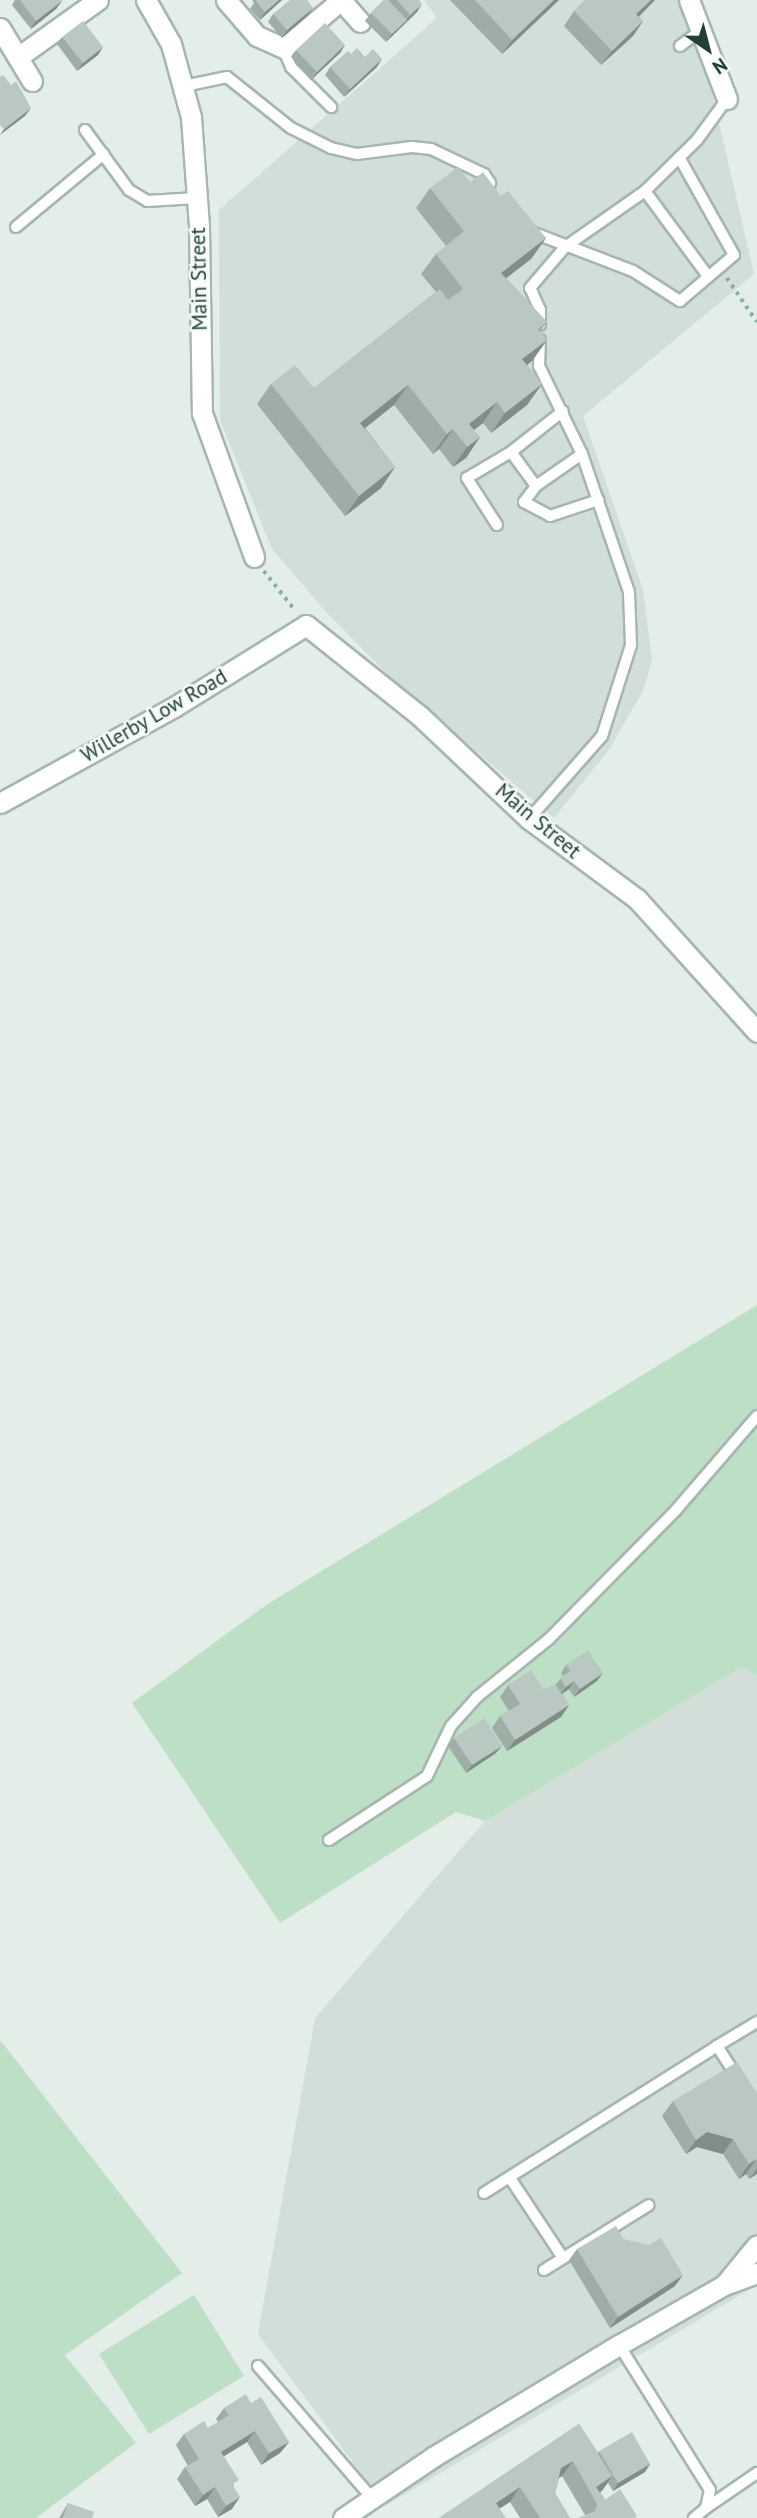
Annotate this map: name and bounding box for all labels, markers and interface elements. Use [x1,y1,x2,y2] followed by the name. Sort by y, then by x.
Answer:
[673,14,743,84] north arrow
[708,53,732,80] text: N
[185,227,213,331] street label: Main Street
[76,664,232,768] street label: Willerby Low Road
[490,778,586,864] street label: Main Street

